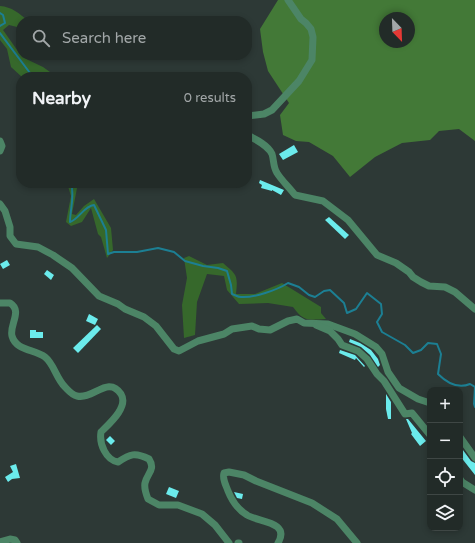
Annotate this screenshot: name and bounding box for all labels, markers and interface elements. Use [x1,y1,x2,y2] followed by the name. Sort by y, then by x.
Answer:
[379,12,415,48] north arrow
[16,16,252,60] search box
[30,27,52,49] icon: search
[62,29,146,47] text: Search here
[32,88,91,109] text: Nearby
[184,90,236,106] text: 0 results
[427,387,463,531] map controls
[427,387,463,423] button: +
[427,423,463,459] button: −
[427,459,463,495] button: locate
[427,495,463,531] button: layers

